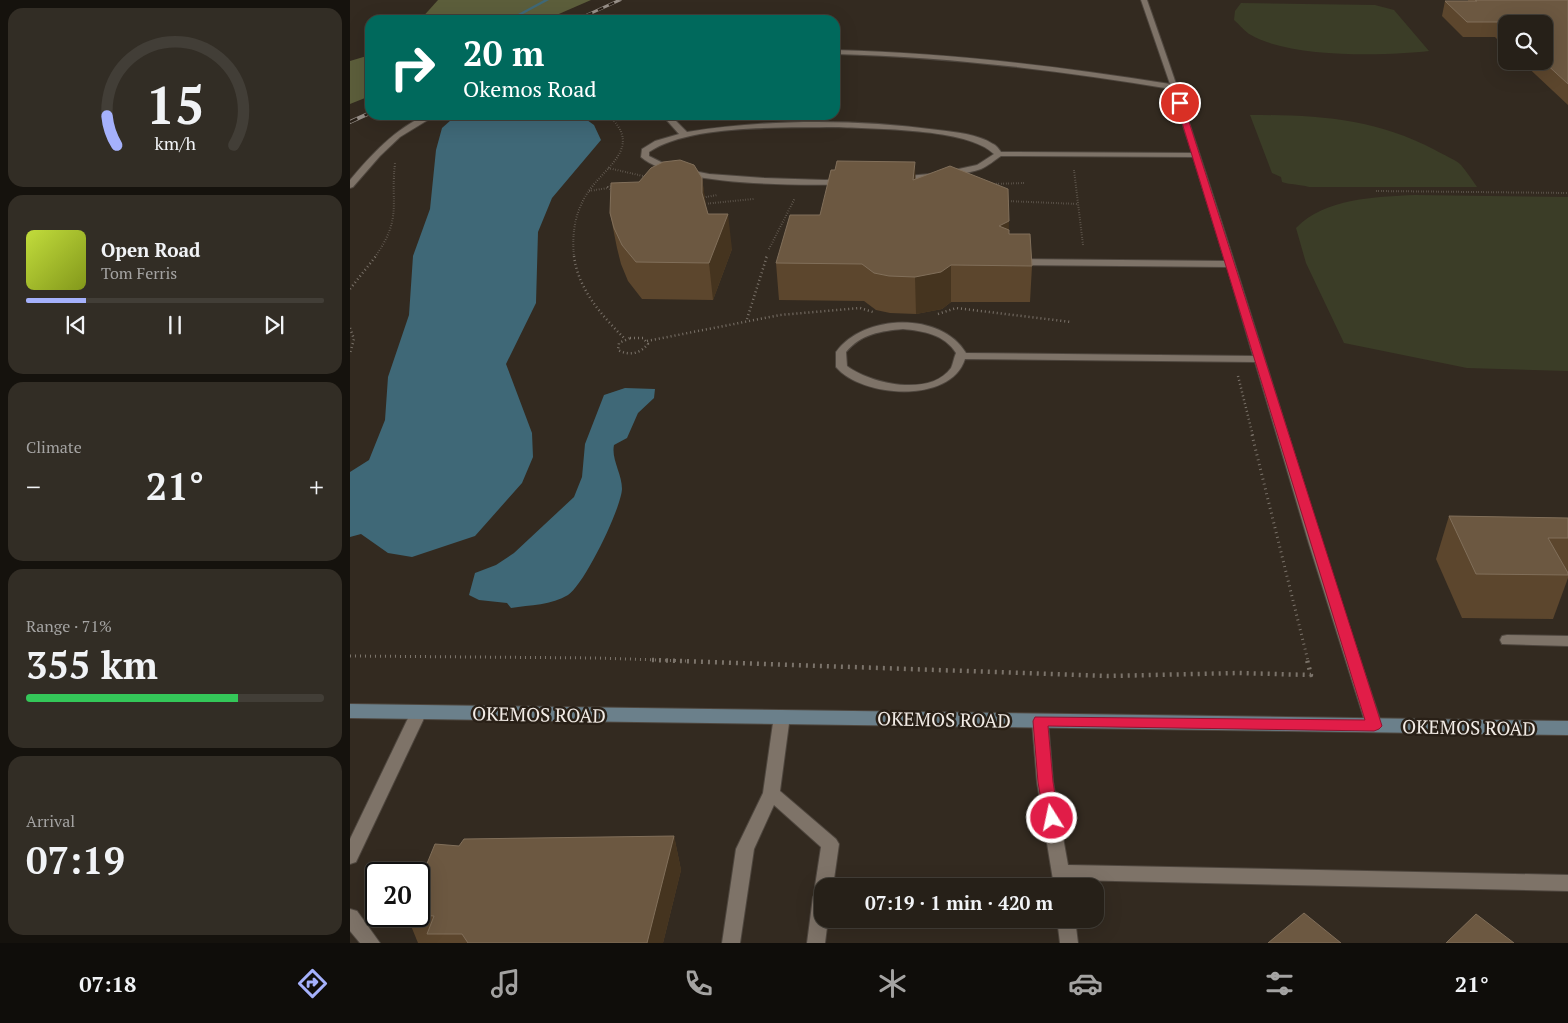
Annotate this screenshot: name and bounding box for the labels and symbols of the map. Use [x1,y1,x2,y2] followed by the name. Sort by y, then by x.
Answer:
[1159,82,1201,124] pin
[472,700,606,728] street label: OKEMOS ROAD
[877,705,1011,733] street label: OKEMOS ROAD
[1402,713,1536,741] street label: OKEMOS ROAD
[1025,791,1077,843] position arrow
[365,862,430,927] speed limit sign: 20

